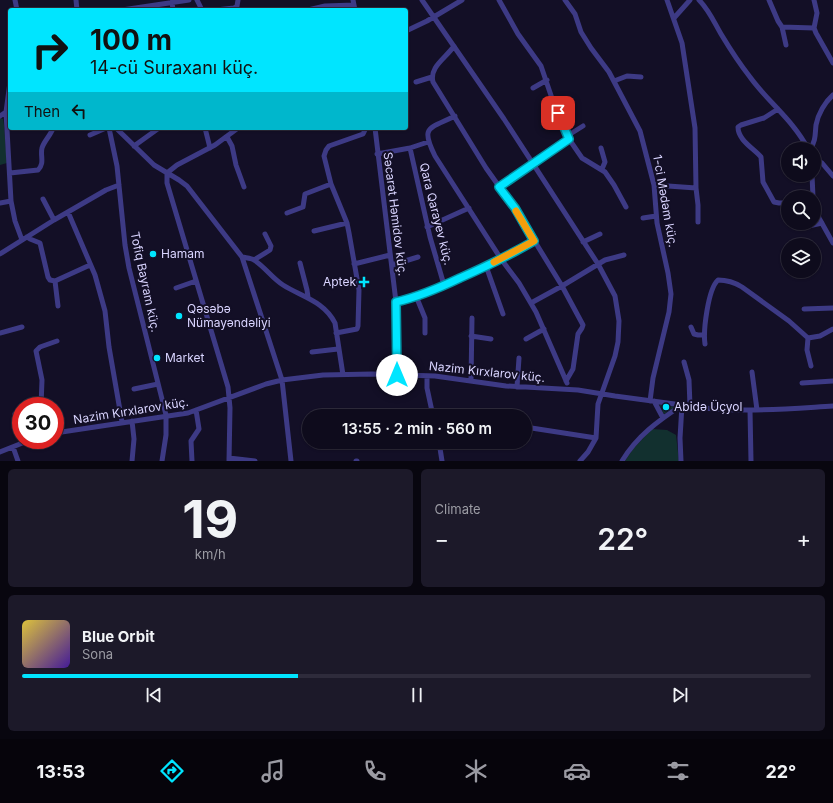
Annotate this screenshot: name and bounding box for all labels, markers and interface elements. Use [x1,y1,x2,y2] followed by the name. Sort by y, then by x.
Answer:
[90,23,172,57] text: 100 m
[24,24,76,76] icon: right
[90,57,258,78] text: 14-cü Suraxanı küç.
[541,96,575,130] pin
[68,100,90,122] icon: left
[24,102,60,121] text: Then
[547,102,569,124] icon: arrive
[781,142,821,278] map controls
[781,142,821,182] button: sound
[380,151,411,277] street label: Səcarət Həmidov küç.
[650,154,681,248] street label: 1-ci Mədəm küç.
[417,161,456,267] street label: Qara Qarayev küç.
[781,190,821,230] button: search
[128,230,163,334] street label: Tofiq Bayram küç.
[781,238,821,278] button: layers
[161,246,204,261] place label: Hamam
[148,249,158,259] marker: Hamam
[323,274,356,289] place label: Aptek
[359,277,369,287] marker: Aptek
[187,301,271,330] place label: Qəsəbə Nümayəndəliyi
[174,311,184,321] marker: Qəsəbə Nümayəndəliyi
[165,350,205,365] place label: Market
[152,353,162,363] marker: Market
[376,354,418,396] position arrow
[428,358,546,385] street label: Nazim Kırxlarov küç.
[72,394,190,427] street label: Nazim Kırxlarov küç.
[12,397,64,449] speed limit sign: 30
[674,399,742,414] place label: Abidə Üçyol
[661,402,671,412] marker: Abidə Üçyol
[342,419,492,438] text: 13:55 · 2 min · 560 m
[182,488,238,551] text: 19
[435,501,481,517] text: Climate
[597,521,648,557] text: 22°
[435,526,449,552] text: −
[796,526,811,552] text: +
[195,546,226,562] text: km/h
[82,627,155,646] text: Blue Orbit
[82,646,113,662] text: Sona
[143,684,165,706] icon: previous
[406,684,428,706] icon: pause
[669,684,691,706] icon: next
[158,757,186,785] icon: directions
[259,757,287,785] icon: music
[361,757,389,785] icon: phone
[462,757,490,785] icon: climate
[563,757,591,785] icon: car
[664,757,692,785] icon: filters
[37,761,85,782] text: 13:53
[765,761,796,782] text: 22°

